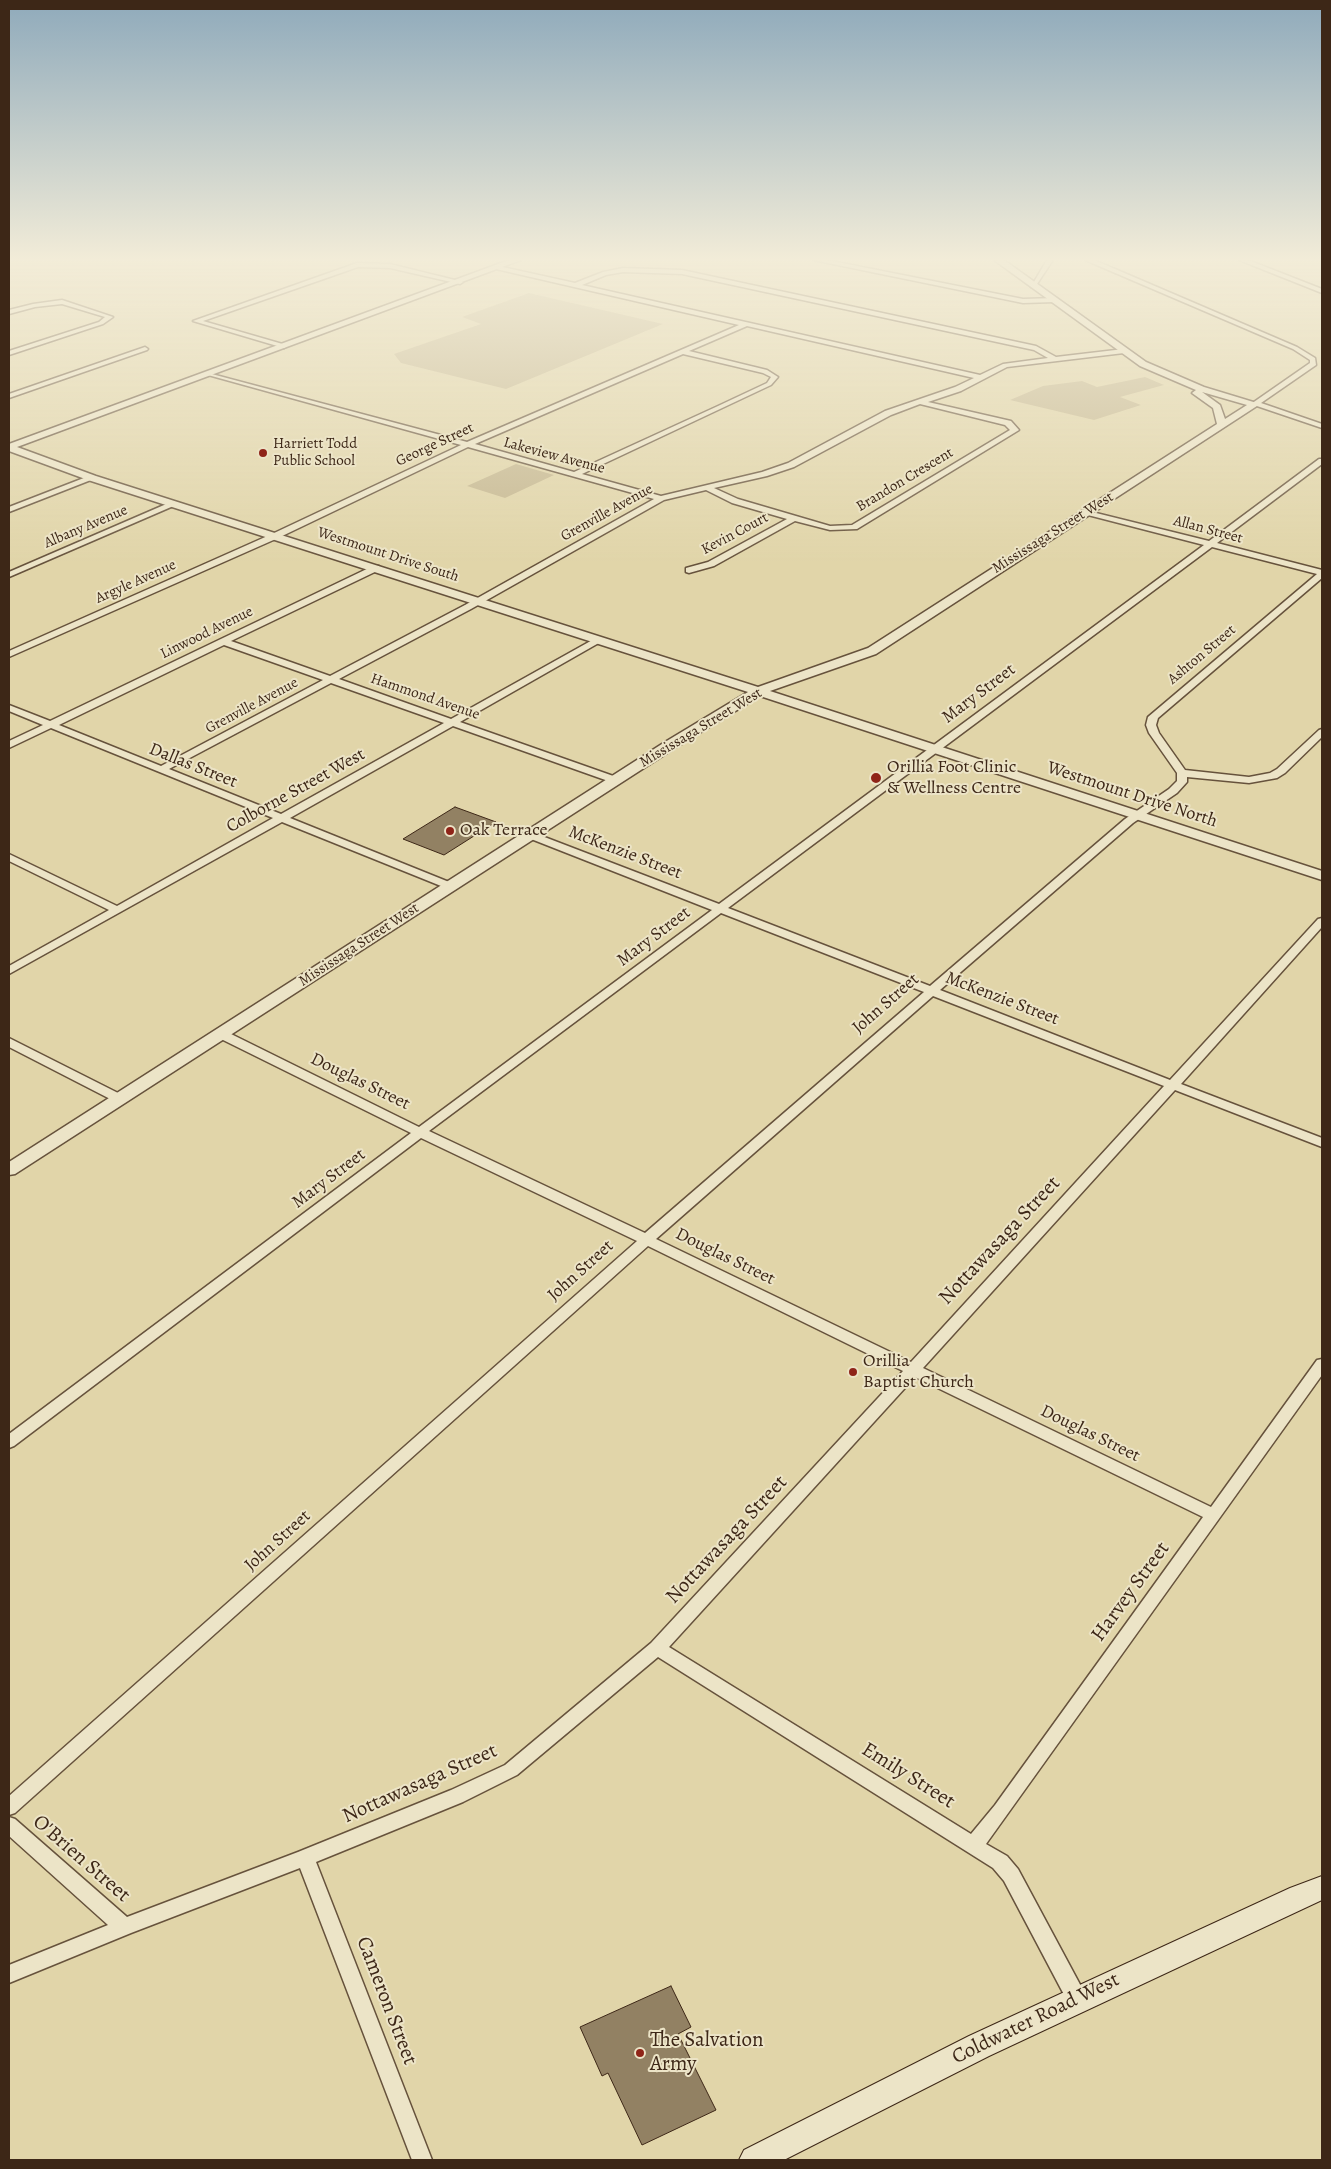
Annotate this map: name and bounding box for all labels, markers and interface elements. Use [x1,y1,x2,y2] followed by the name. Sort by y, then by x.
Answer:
[393,419,477,471] street label: George Street
[501,434,607,478] street label: Lakeview Avenue
[273,435,357,470] place label: Harriett Todd Public School
[853,444,957,516] street label: Brandon Crescent
[257,447,269,459] marker: Harriett Todd Public School
[558,480,656,546] street label: Grenville Avenue
[989,488,1117,578] street label: Mississaga Street West
[42,501,130,553] street label: Albany Avenue
[698,509,772,559] street label: Kevin Court
[1171,512,1245,548] street label: Allan Street
[315,524,461,586] street label: Westmount Drive South
[93,556,179,608] street label: Argyle Avenue
[158,603,256,663] street label: Linwood Avenue
[1164,621,1240,689] street label: Ashton Street
[938,659,1020,729] street label: Mary Street
[368,670,482,724] street label: Hammond Avenue
[203,674,301,738] street label: Grenville Avenue
[636,684,766,772] street label: Mississaga Street West
[146,739,240,793] street label: Dallas Street
[223,744,369,838] street label: Colborne Street West
[887,757,1021,800] place label: Orillia Foot Clinic & Wellness Centre
[1044,757,1220,833] street label: Westmount Drive North
[869,771,883,785] marker: Orillia Foot Clinic & Wellness Centre
[460,820,548,842] place label: Oak Terrace
[565,821,685,885] street label: McKenzie Street
[444,825,456,837] marker: Oak Terrace
[295,899,423,991] street label: Mississaga Street West
[613,902,695,972] street label: Mary Street
[942,967,1062,1031] street label: McKenzie Street
[848,969,924,1039] street label: John Street
[307,1049,413,1115] street label: Douglas Street
[288,1144,370,1214] street label: Mary Street
[934,1171,1066,1311] street label: Nottawasaga Street
[672,1224,778,1290] street label: Douglas Street
[544,1236,618,1306] street label: John Street
[863,1351,974,1394] place label: Orillia Baptist Church
[847,1366,859,1378] marker: Orillia Baptist Church
[1037,1401,1143,1467] street label: Douglas Street
[661,1470,793,1610] street label: Nottawasaga Street
[241,1506,315,1576] street label: John Street
[1086,1537,1176,1647] street label: Harvey Street
[857,1737,959,1815] street label: Emily Street
[339,1739,501,1829] street label: Nottawasaga Street
[27,1810,135,1908] street label: O'Brien Street
[350,1933,422,2069] street label: Cameron Street
[948,1968,1124,2070] street label: Coldwater Road West
[650,2028,764,2078] place label: The Salvation Army
[634,2047,646,2059] marker: The Salvation Army

